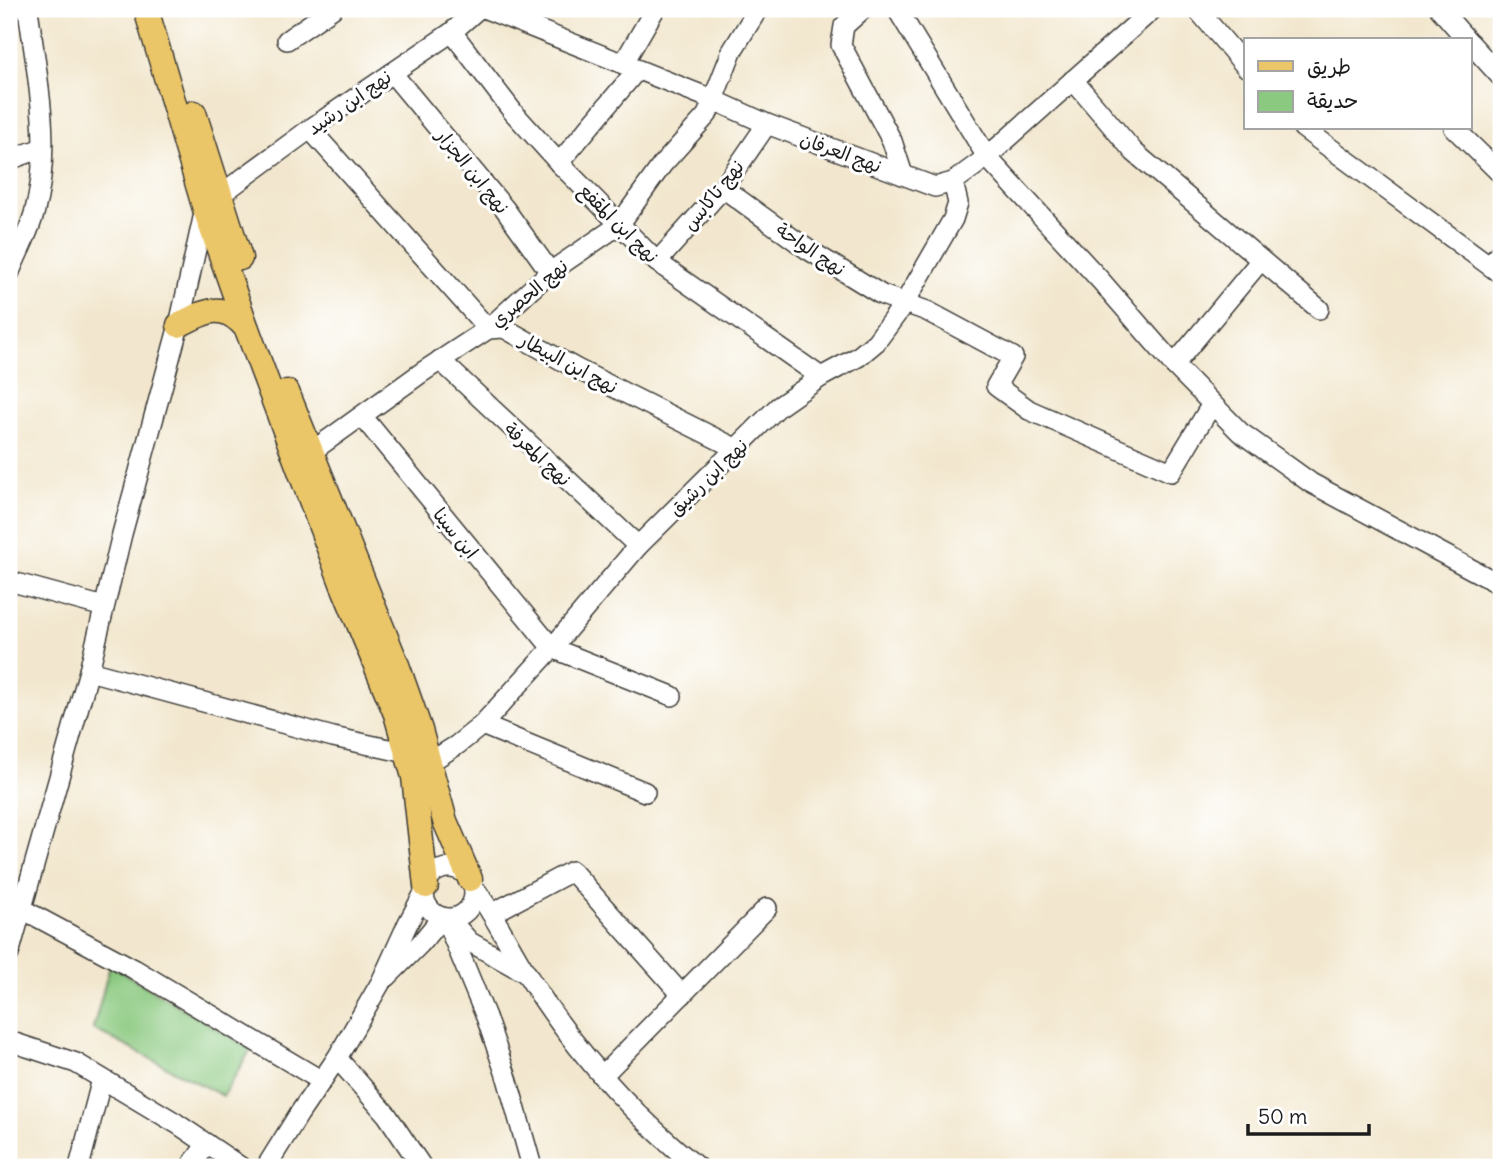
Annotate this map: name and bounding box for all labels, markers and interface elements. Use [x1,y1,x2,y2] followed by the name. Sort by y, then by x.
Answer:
[1244,38,1472,130] legend
[1307,53,1351,80] text: طريق
[302,64,396,141] street label: نهج ابن رشيد
[1307,87,1358,114] text: حديقة
[429,122,515,219] street label: نهج ابن الجزار
[797,126,885,179] street label: نهج العرفان
[677,155,750,236] street label: نهج تاكابس
[573,178,664,269] street label: نهج ابن المقفع
[771,217,850,282] street label: نهج الواحة
[485,254,575,335] street label: نهج الحصري
[514,326,622,400] street label: نهج ابن البيطار
[499,417,576,492] street label: نهج المعرفة
[663,433,753,521] street label: نهج ابن رشيق
[428,503,484,563] street label: ابن سينا
[1248,1092,1368,1136] scale bar
[1258,1103,1307,1130] text: 50 m

